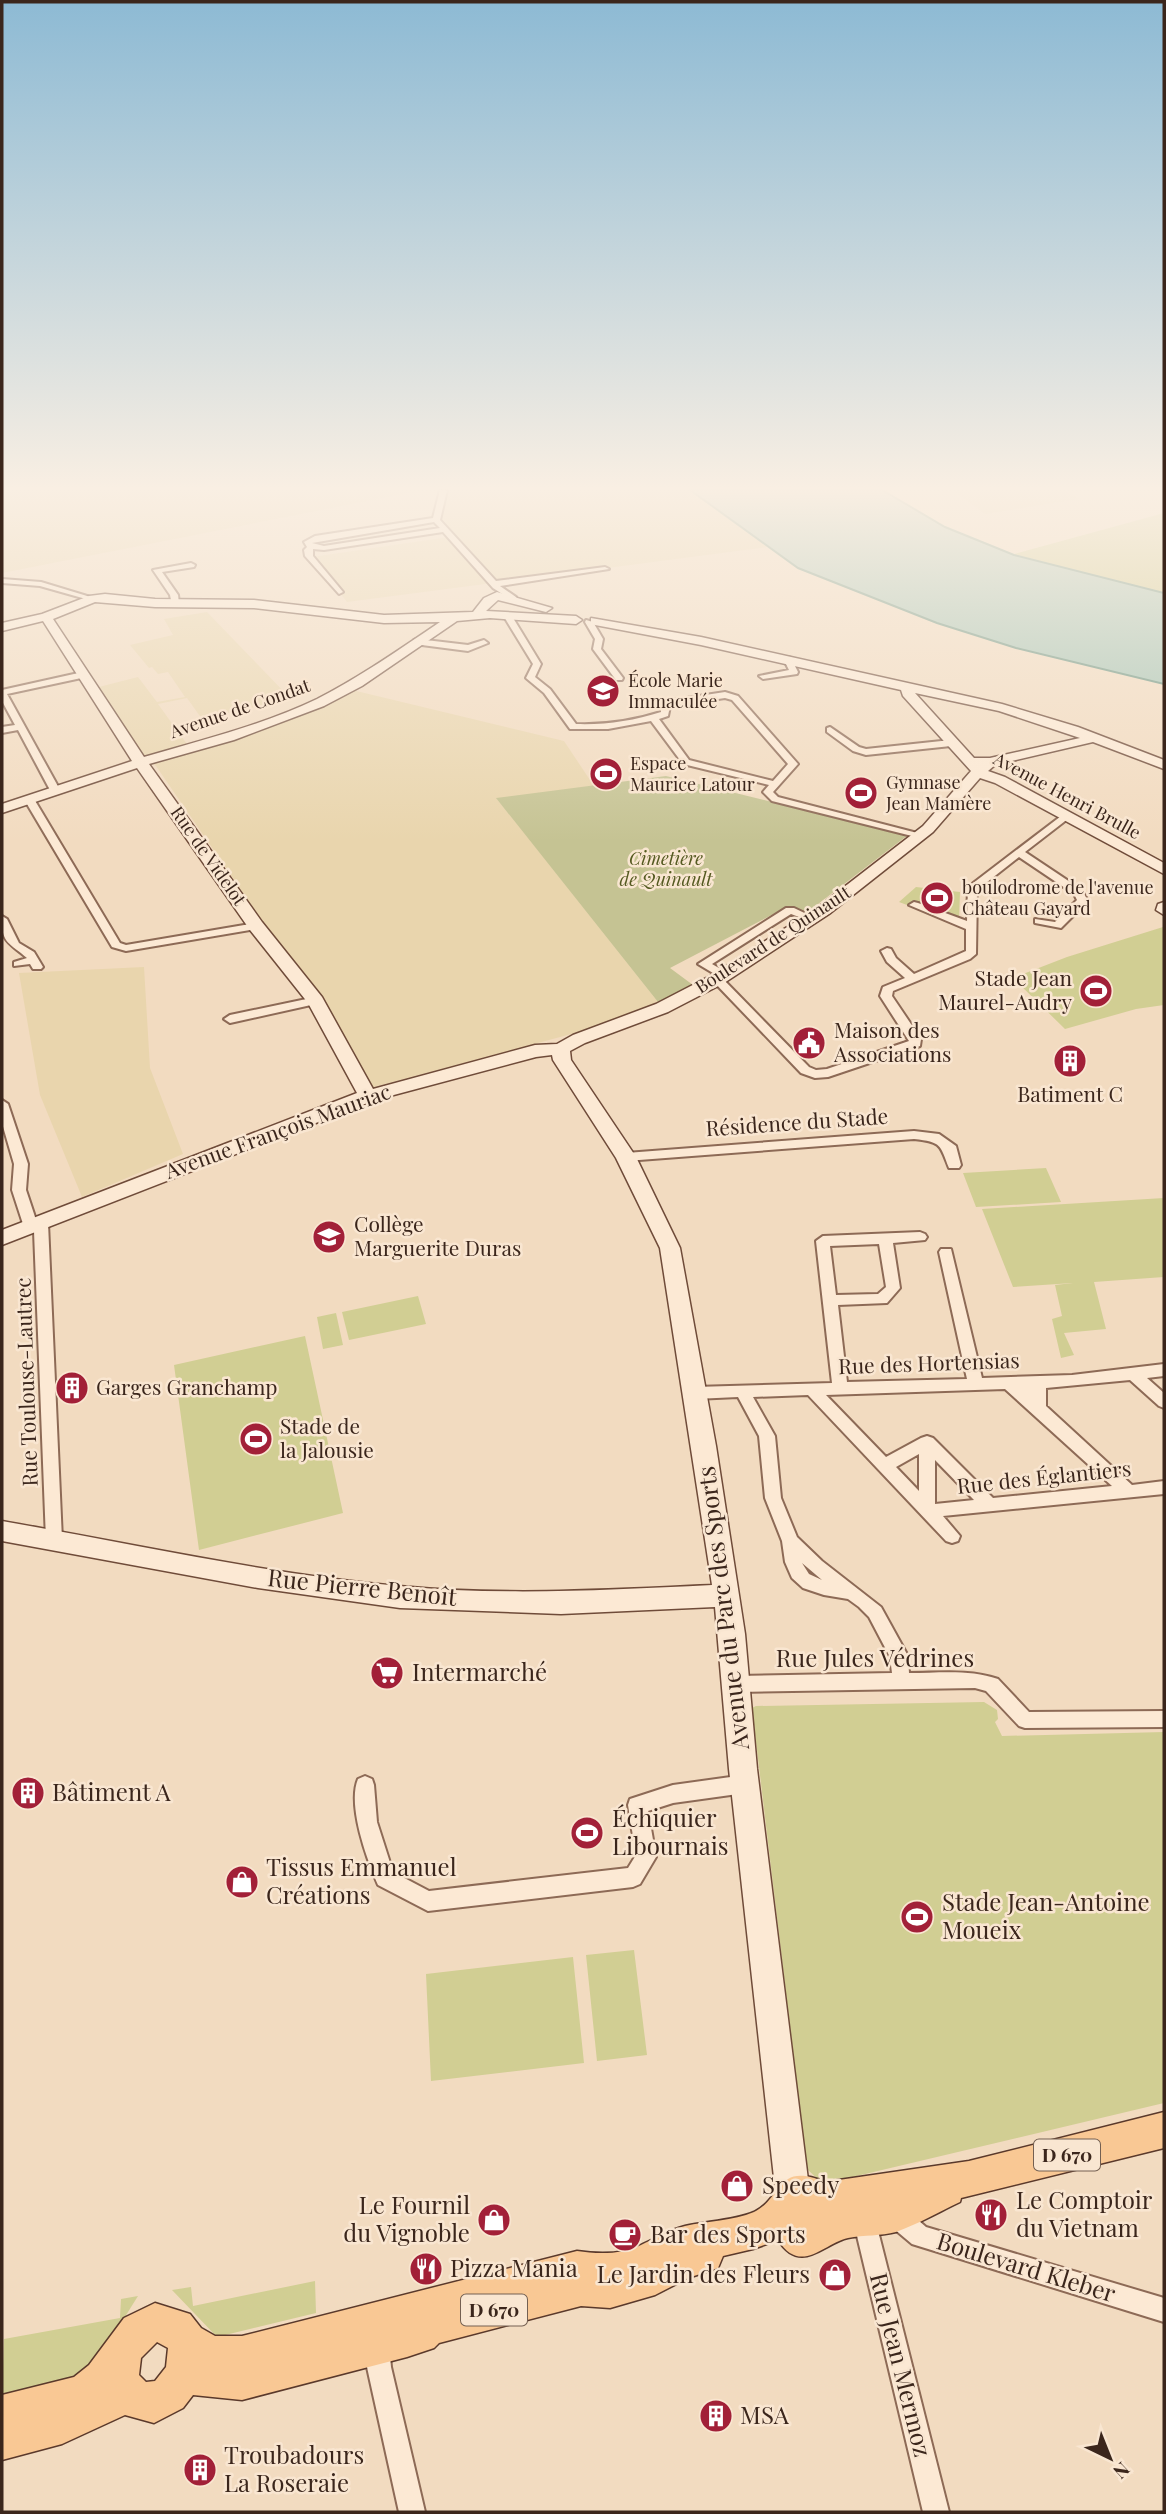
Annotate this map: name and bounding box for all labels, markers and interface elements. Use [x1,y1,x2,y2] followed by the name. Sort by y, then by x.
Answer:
[628,668,723,713] place label: École Marie Immaculée
[584,672,622,710] school or university icon: École Marie Immaculée
[165,673,314,744] street label: Avenue de Condat
[989,746,1145,844] street label: Avenue Henri Brulle
[630,751,755,796] place label: Espace Maurice Latour
[587,755,625,793] sports icon: Espace Maurice Latour
[885,770,991,815] place label: Gymnase Jean Mamère
[842,774,880,812] sports icon: Gymnase Jean Mamère
[166,801,252,910] street label: Rue de Videlot
[620,846,713,891] park label: Cimetière de Quinault
[962,875,1154,920] place label: boulodrome de l'avenue Château Gayard
[918,879,956,917] sports icon: boulodrome de l'avenue Château Gayard
[690,880,855,998] street label: Boulevard de Quinault
[938,963,1072,1015] place label: Stade Jean Maurel-Audry
[1077,972,1115,1010] sports icon: Stade Jean Maurel-Audry
[833,1015,951,1067] place label: Maison des Associations
[790,1024,828,1062] public building icon: Maison des Associations
[1051,1042,1089,1080] building icon: Batiment C
[160,1076,394,1184] street label: Avenue François Mauriac
[1017,1079,1123,1107] place label: Batiment C
[705,1101,889,1141] street label: Résidence du Stade
[354,1209,521,1261] place label: Collège Marguerite Duras
[310,1218,348,1256] school or university icon: Collège Marguerite Duras
[7,1277,43,1487] street label: Rue Toulouse-Lautrec
[838,1345,1020,1379] street label: Rue des Hortensias
[53,1369,91,1407] building icon: Garges Granchamp
[96,1372,278,1400] place label: Garges Granchamp
[280,1411,374,1463] place label: Stade de la Jalousie
[237,1420,275,1458] sports icon: Stade de la Jalousie
[955,1453,1132,1499] street label: Rue des Églantiers
[689,1465,755,1753] street label: Avenue du Parc des Sports
[266,1560,459,1612] street label: Rue Pierre Benoît
[776,1641,974,1673] street label: Rue Jules Védrines
[368,1654,406,1692] supermarket icon: Intermarché
[412,1655,547,1687] place label: Intermarché
[9,1774,47,1812] building icon: Bâtiment A
[52,1775,171,1807] place label: Bâtiment A
[612,1801,728,1861] place label: Échiquier Libournais
[568,1814,606,1852] sports icon: Échiquier Libournais
[266,1850,457,1910] place label: Tissus Emmanuel Créations
[223,1863,261,1901] shop icon: Tissus Emmanuel Créations
[942,1885,1150,1945] place label: Stade Jean-Antoine Moueix
[898,1898,936,1936] sports icon: Stade Jean-Antoine Moueix
[1034,2140,1100,2170] road number: D 670
[718,2167,756,2205] shop icon: Speedy
[762,2168,839,2200] place label: Speedy
[1016,2183,1153,2243] place label: Le Comptoir du Vietnam
[343,2188,470,2248] place label: Le Fournil du Vignoble
[972,2196,1010,2234] restaurant icon: Le Comptoir du Vietnam
[475,2201,513,2239] shop icon: Le Fournil du Vignoble
[606,2216,644,2254] cafe icon: Bar des Sports
[650,2217,806,2249] place label: Bar des Sports
[933,2224,1120,2309] street label: Boulevard Kleber
[407,2250,445,2288] restaurant icon: Pizza Mania
[450,2251,578,2283] place label: Pizza Mania
[816,2256,854,2294] shop icon: Le Jardin des Fleurs
[597,2257,810,2289] place label: Le Jardin des Fleurs
[864,2269,940,2460] street label: Rue Jean Mermoz
[461,2294,527,2326] road number: D 670
[697,2397,735,2435] building icon: MSA
[740,2398,790,2430] place label: MSA
[1075,2423,1145,2493] north arrow
[224,2438,364,2498] place label: Troubadours La Roseraie
[181,2451,219,2489] building icon: Troubadours La Roseraie
[1108,2457,1136,2486] text: N

